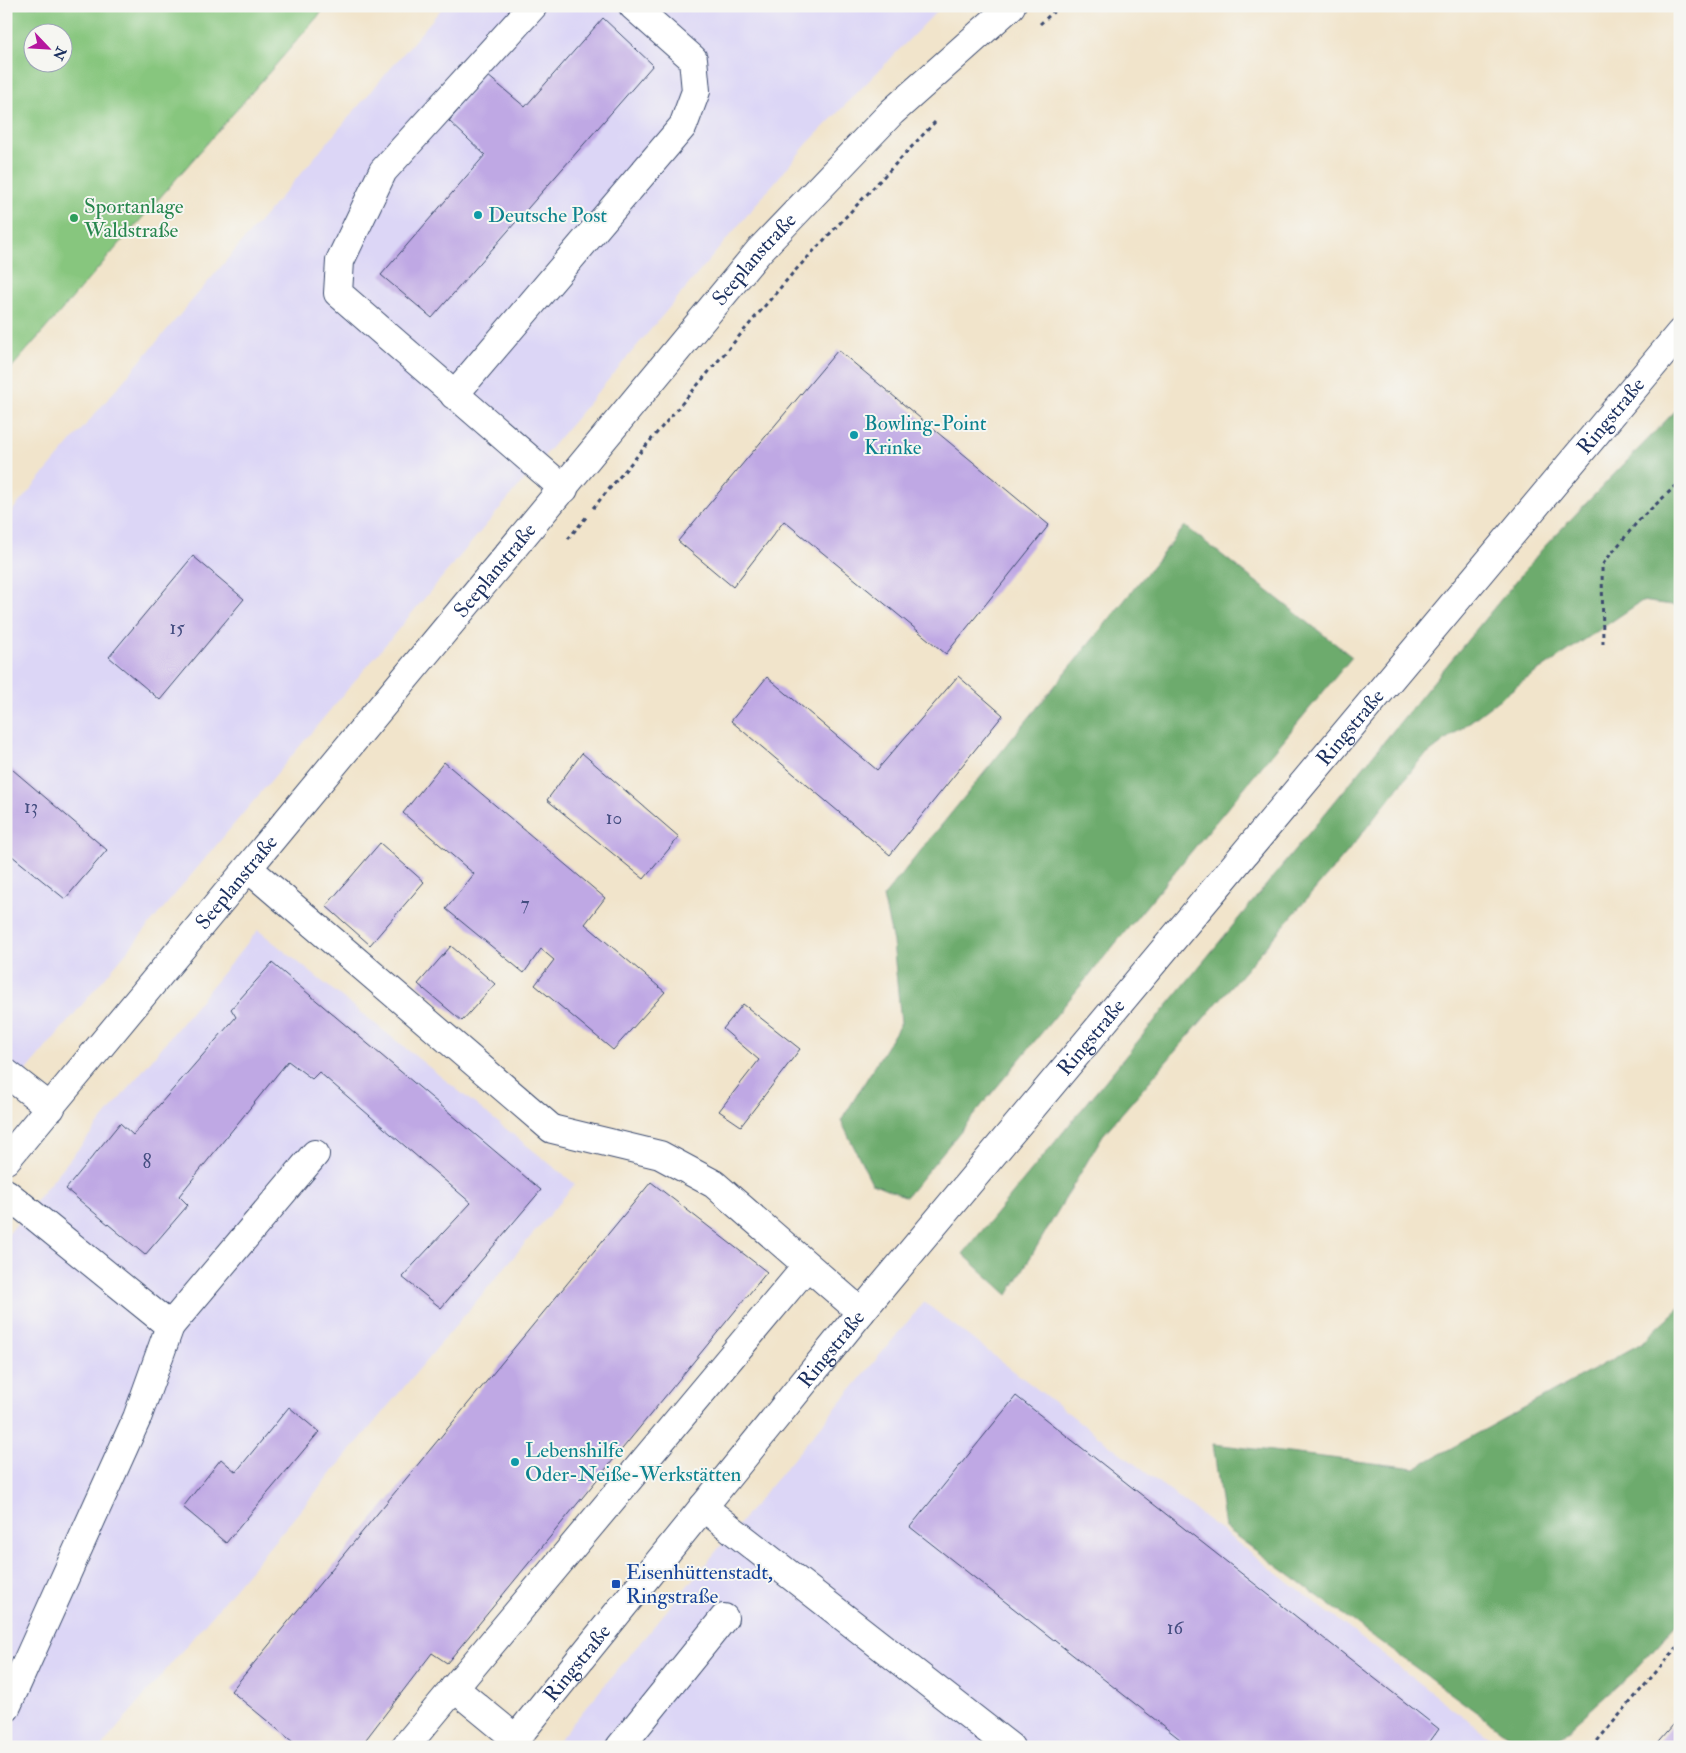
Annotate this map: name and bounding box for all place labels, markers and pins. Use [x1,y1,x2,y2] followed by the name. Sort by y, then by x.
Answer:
[83,193,184,244] place label: Sportanlage Waldstraße
[488,202,607,229] place label: Deutsche Post
[472,209,484,221] marker: Deutsche Post
[68,212,80,224] marker: Sportanlage Waldstraße
[864,410,987,461] place label: Bowling-Point Krinke
[848,429,860,441] marker: Bowling-Point Krinke
[525,1437,742,1488] place label: Lebenshilfe Oder-Neiße-Werkstätten
[509,1456,521,1468] marker: Lebenshilfe Oder-Neiße-Werkstätten
[626,1559,773,1610] place label: Eisenhüttenstadt, Ringstraße
[610,1578,622,1590] marker: Eisenhüttenstadt, Ringstraße

